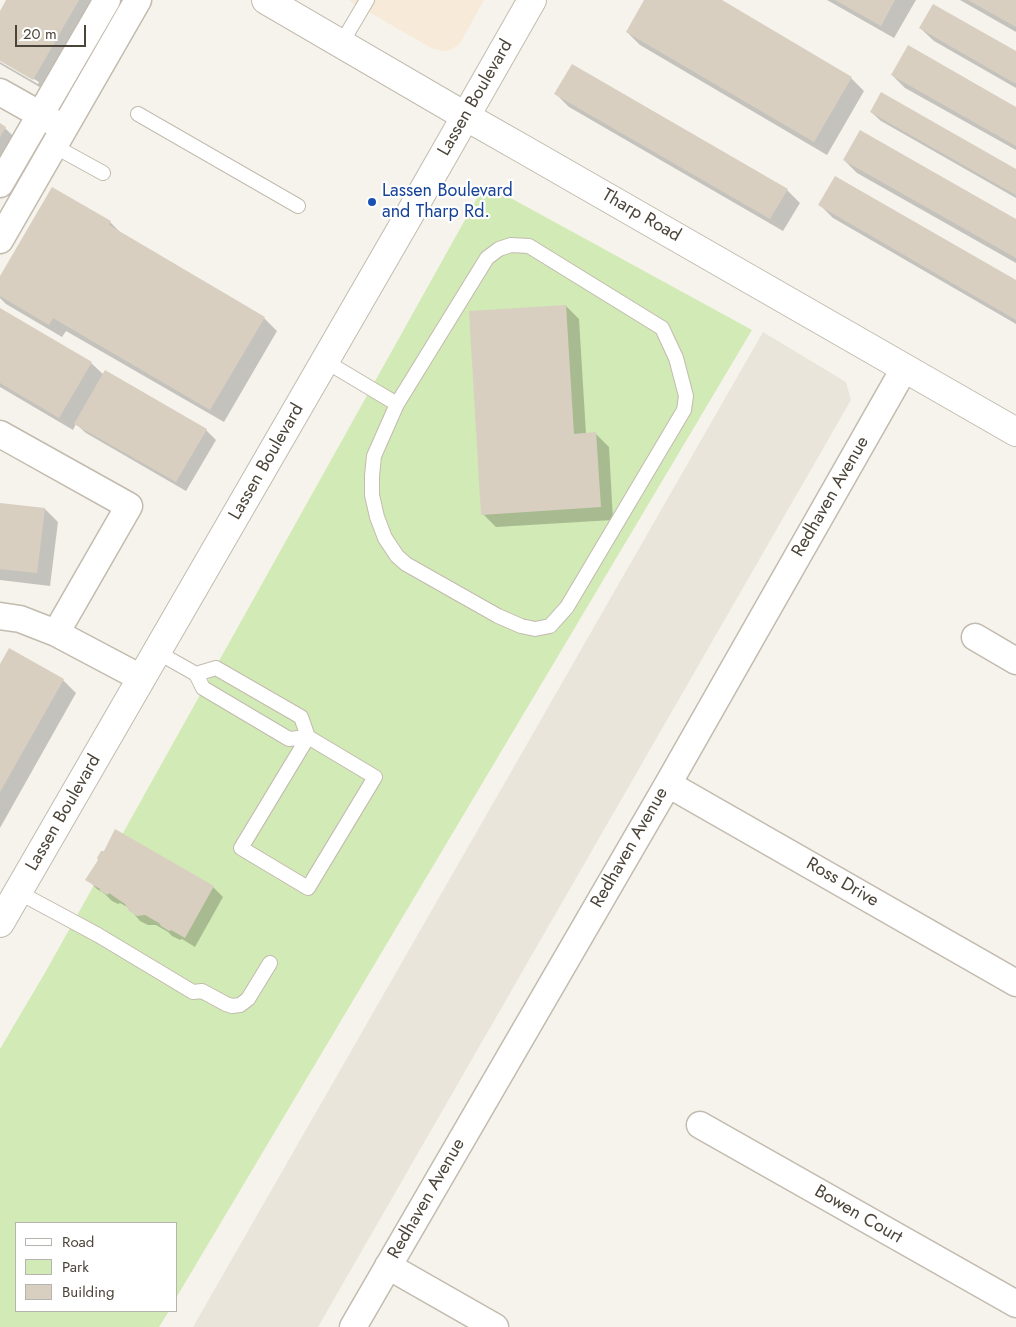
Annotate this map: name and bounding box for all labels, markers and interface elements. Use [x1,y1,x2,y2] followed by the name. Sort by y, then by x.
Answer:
[18,15,89,47] scale bar
[23,23,57,45] text: 20 m
[434,36,518,160] street label: Lassen Boulevard
[382,181,513,223] place label: Lassen Boulevard and Tharp Rd.
[598,185,684,247] street label: Tharp Road
[366,196,378,208] marker: Lassen Boulevard and Tharp Rd.
[225,400,309,524] street label: Lassen Boulevard
[788,433,874,561] street label: Redhaven Avenue
[22,751,106,875] street label: Lassen Boulevard
[587,784,673,912] street label: Redhaven Avenue
[802,854,882,912] street label: Ross Drive
[384,1135,470,1263] street label: Redhaven Avenue
[810,1181,906,1249] street label: Bowen Court
[15,1222,178,1312] legend
[62,1231,94,1253] text: Road
[62,1256,89,1278] text: Park
[62,1281,114,1303] text: Building

